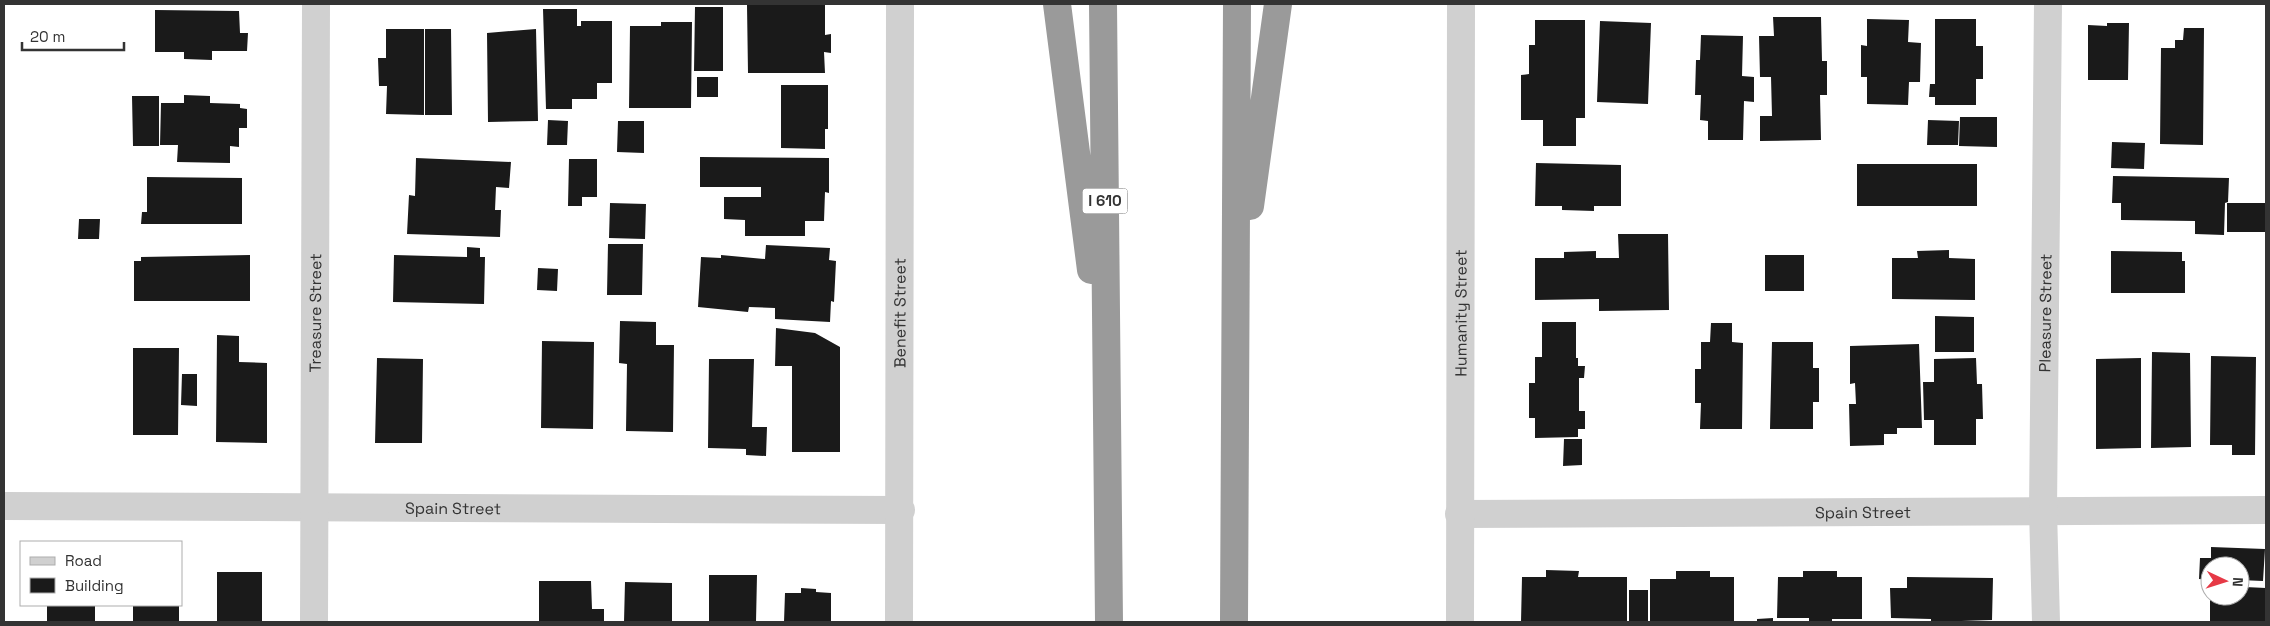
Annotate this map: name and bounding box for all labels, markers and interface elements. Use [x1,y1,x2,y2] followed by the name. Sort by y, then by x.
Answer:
[22,20,125,52] scale bar
[30,27,65,46] text: 20 m
[1082,188,1128,214] road number: I 610
[1450,249,1472,377] street label: Humanity Street
[305,253,326,373] street label: Treasure Street
[2034,254,2057,373] street label: Pleasure Street
[889,258,911,368] street label: Benefit Street
[405,498,501,519] street label: Spain Street
[1815,502,1911,523] street label: Spain Street
[20,541,182,606] legend
[65,551,102,570] text: Road
[2200,556,2250,606] north arrow
[65,576,124,595] text: Building
[2229,577,2247,587] text: N

